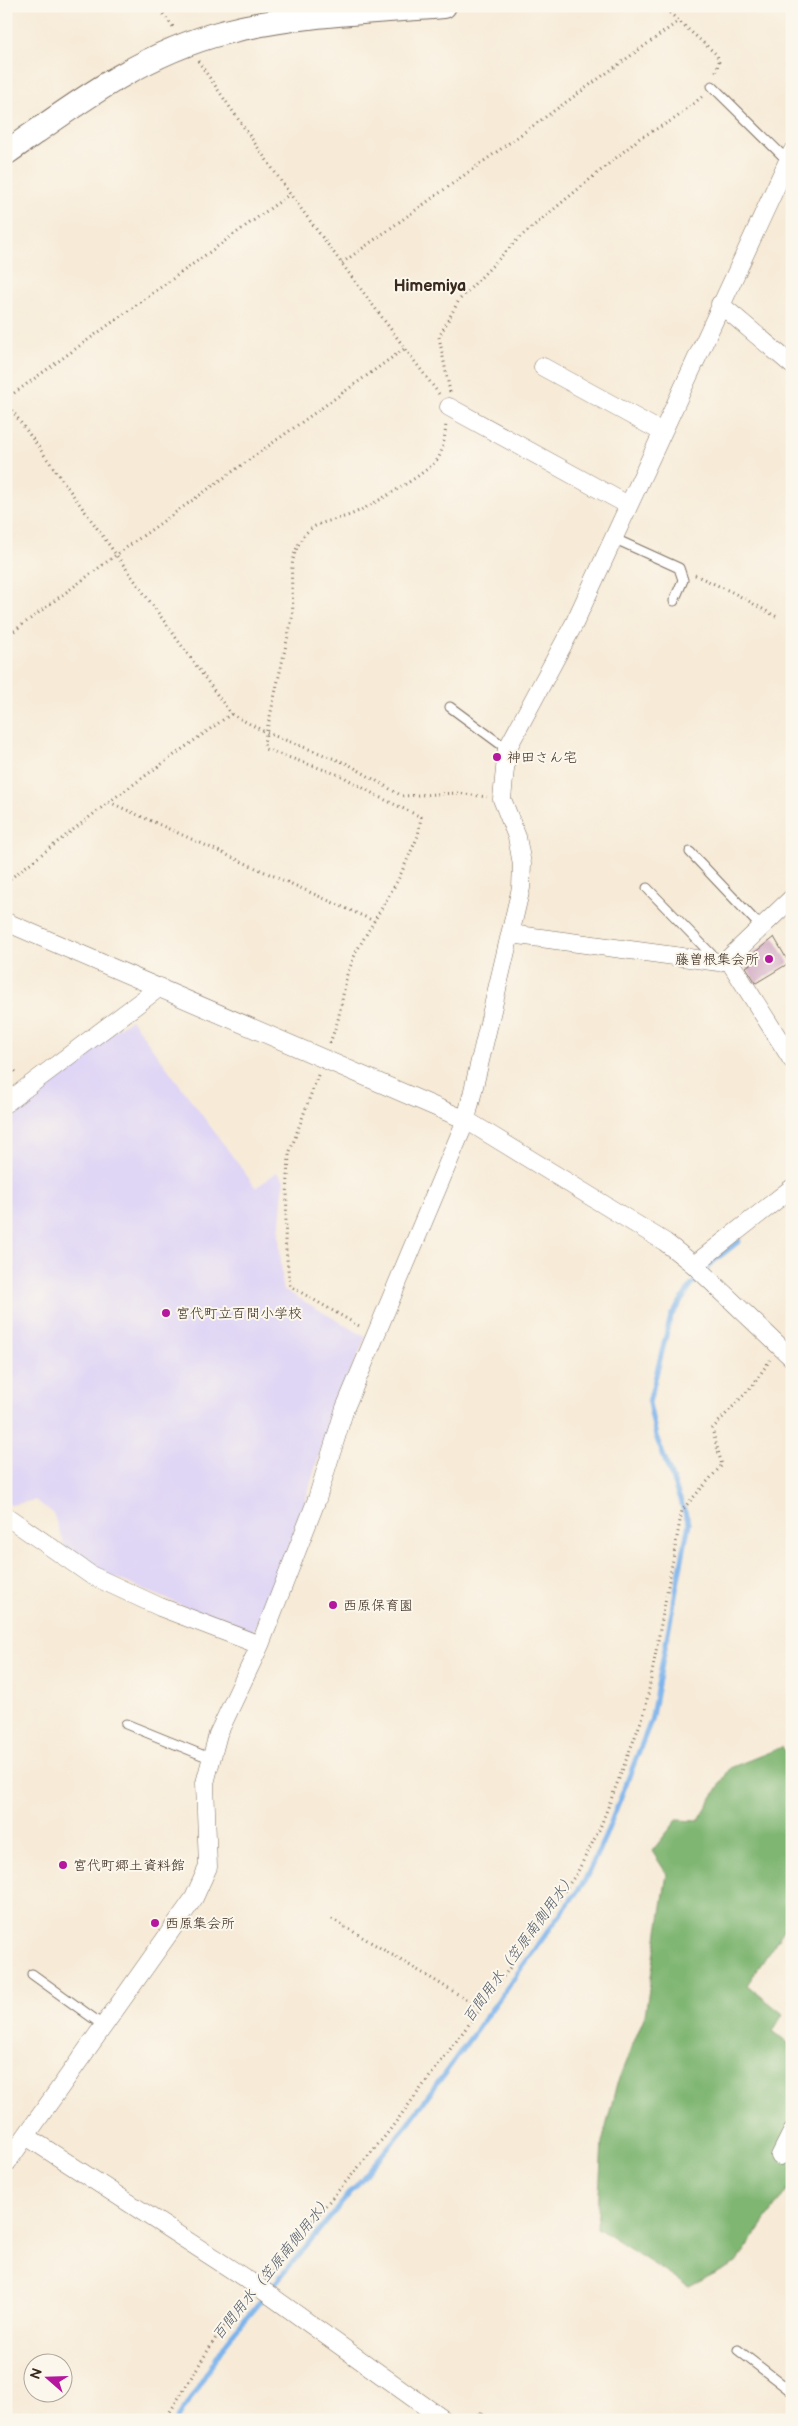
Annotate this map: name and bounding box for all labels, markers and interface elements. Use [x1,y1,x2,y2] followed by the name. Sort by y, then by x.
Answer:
[394,277,466,296] district label: Himemiya
[507,749,577,766] place label: 神田さん宅
[491,751,503,763] marker: 神田さん宅
[675,951,759,968] place label: 藤曽根集会所
[763,953,775,965] marker: 藤曽根集会所
[176,1305,302,1322] place label: 宮代町立百間小学校
[160,1307,172,1319] marker: 宮代町立百間小学校
[343,1597,413,1614] place label: 西原保育園
[327,1599,339,1611] marker: 西原保育園
[73,1857,185,1874] place label: 宮代町郷土資料館
[57,1859,69,1871] marker: 宮代町郷土資料館
[459,1870,580,2027] water label: 百間用水（笠原南側用水）
[165,1915,235,1932] place label: 西原集会所
[149,1917,161,1929] marker: 西原集会所
[208,2192,336,2344] water label: 百間用水（笠原南側用水）
[22,2354,72,2404] north arrow
[26,2366,46,2382] text: N

